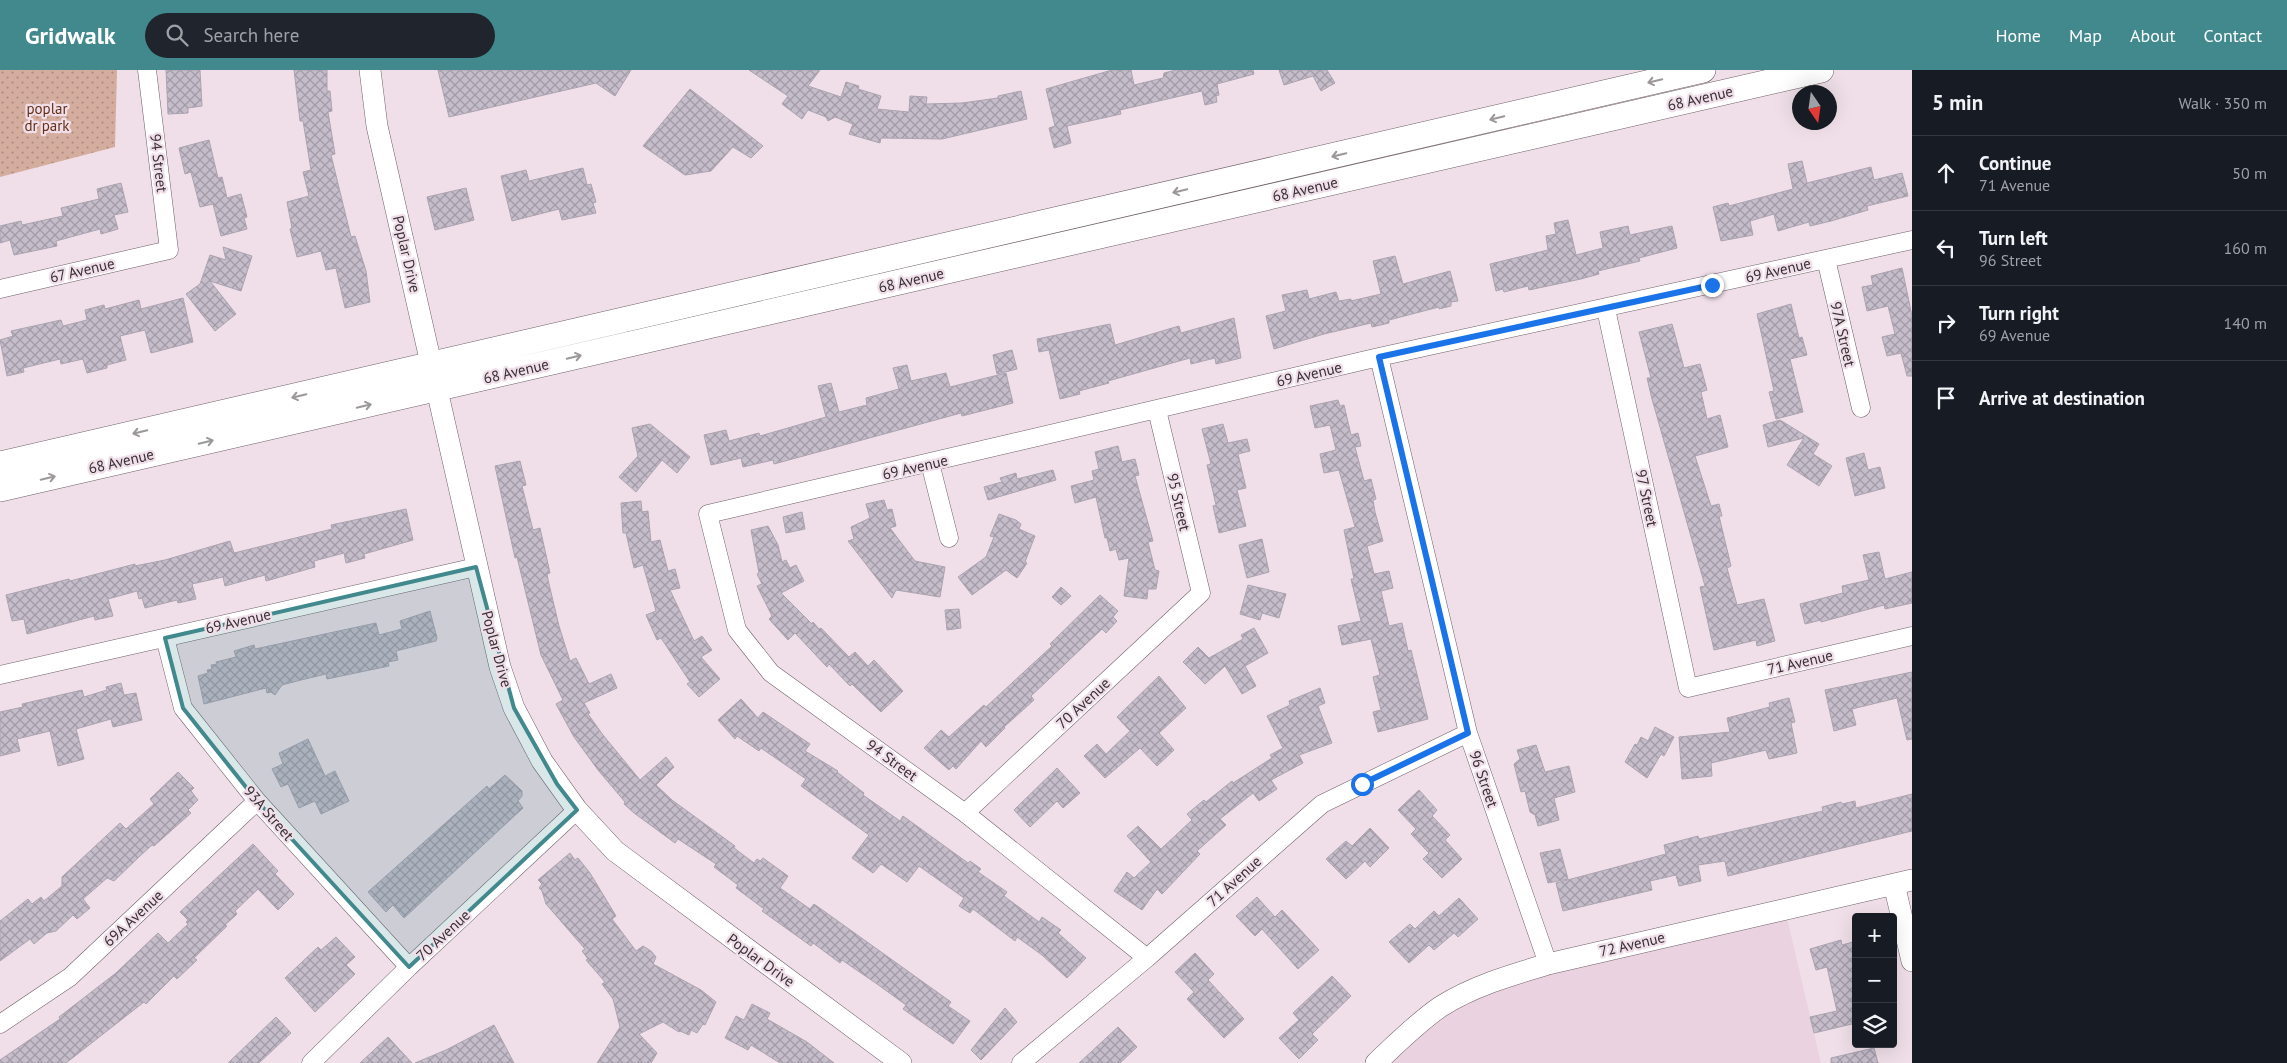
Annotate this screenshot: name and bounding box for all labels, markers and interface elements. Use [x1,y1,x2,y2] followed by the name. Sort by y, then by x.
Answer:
[145,13,495,58] search box
[25,20,115,51] text: Gridwalk
[163,21,191,49] icon: search
[203,23,299,47] text: Search here
[1995,24,2041,47] text: Home
[2069,24,2102,47] text: Map
[2130,24,2176,47] text: About
[2204,24,2262,47] text: Contact
[1648,77,1664,86] one-way arrow
[1665,81,1735,115] street label: 68 Avenue
[1792,85,1837,130] north arrow
[1932,89,1983,116] text: 5 min
[2178,93,2267,113] text: Walk · 350 m
[24,99,70,135] park label: poplar dr park
[1489,114,1505,123] one-way arrow
[146,133,172,193] street label: 94 Street
[1331,151,1347,160] one-way arrow
[1979,151,2051,175] text: Continue
[1932,159,1960,187] icon: ahead
[2232,163,2267,183] text: 50 m
[1270,172,1340,206] street label: 68 Avenue
[1979,175,2050,195] text: 71 Avenue
[1173,187,1189,196] one-way arrow
[389,214,425,294] street label: Poplar Drive
[1979,226,2048,250] text: Turn left
[1932,234,1960,262] icon: left
[2224,238,2267,258] text: 160 m
[1979,250,2042,270] text: 96 Street
[48,253,116,287] street label: 67 Avenue
[1743,253,1813,287] street label: 69 Avenue
[876,263,946,297] street label: 68 Avenue
[1701,274,1724,297] route end
[1826,300,1860,368] street label: 97A Street
[1979,301,2059,325] text: Turn right
[1932,309,1960,337] icon: right
[2224,313,2267,333] text: 140 m
[1979,325,2050,345] text: 69 Avenue
[565,352,581,361] one-way arrow
[481,354,551,388] street label: 68 Avenue
[1274,357,1344,391] street label: 69 Avenue
[1932,384,1960,412] icon: arrive
[1979,386,2145,410] text: Arrive at destination
[291,392,307,401] one-way arrow
[356,401,372,410] one-way arrow
[133,428,149,437] one-way arrow
[197,437,213,446] one-way arrow
[86,444,156,478] street label: 68 Avenue
[880,450,950,484] street label: 69 Avenue
[1632,468,1662,528] street label: 97 Street
[1163,471,1195,533] street label: 95 Street
[39,473,55,482] one-way arrow
[203,604,273,638] street label: 69 Avenue
[478,609,516,689] street label: Poplar Drive
[1765,645,1835,679] street label: 71 Avenue
[1052,673,1114,733] street label: 70 Avenue
[863,735,921,785] street label: 94 Street
[1465,748,1503,810] street label: 96 Street
[1351,773,1374,796] route start
[240,782,298,844] street label: 93A Street
[1203,852,1265,910] street label: 71 Avenue
[99,886,167,950] street label: 69A Avenue
[412,905,474,965] street label: 70 Avenue
[1852,913,1897,1048] map controls
[1852,913,1897,958] button: +
[1597,927,1667,961] street label: 72 Avenue
[724,929,798,991] street label: Poplar Drive
[1852,958,1897,1003] button: −
[1852,1003,1897,1048] button: layers

